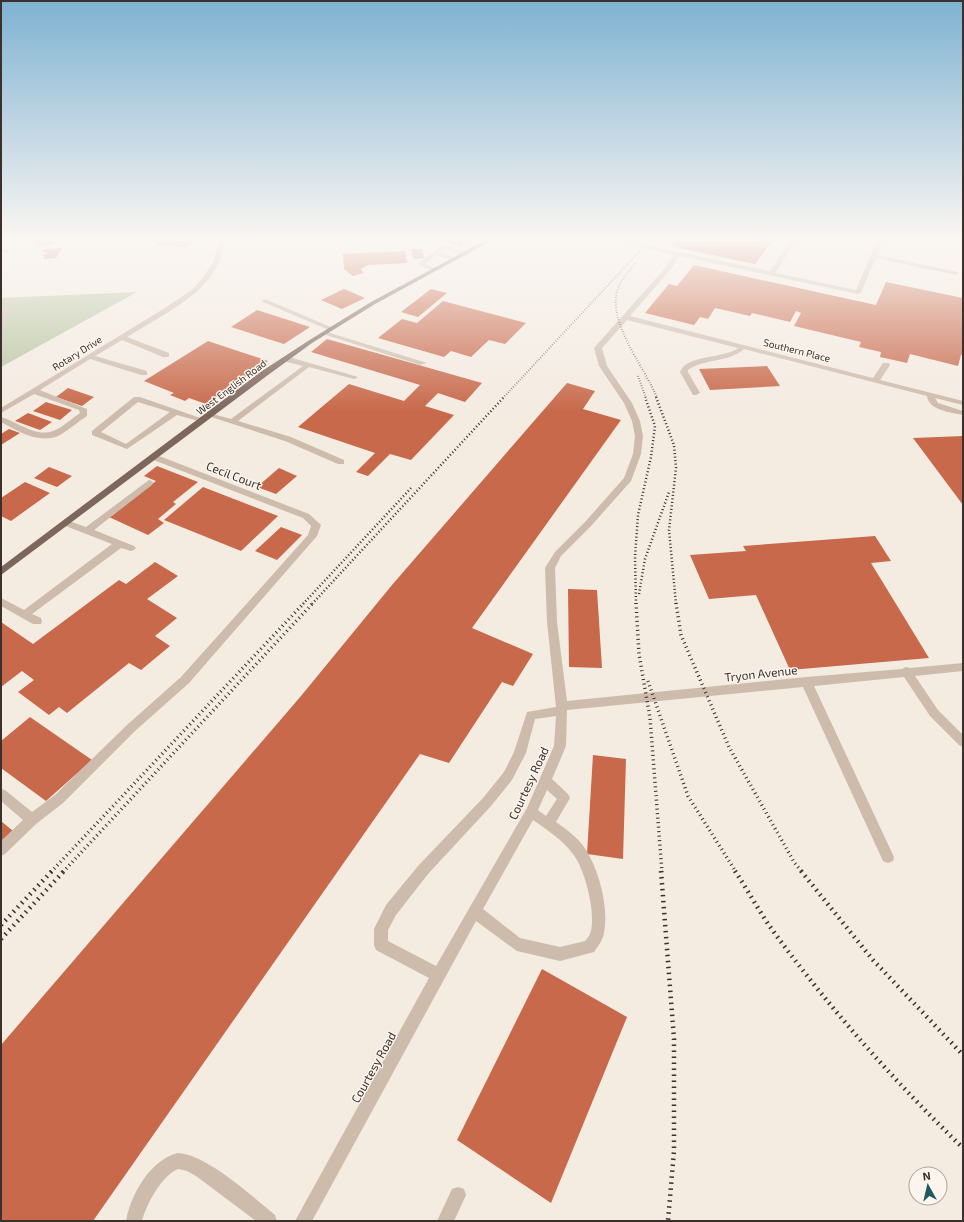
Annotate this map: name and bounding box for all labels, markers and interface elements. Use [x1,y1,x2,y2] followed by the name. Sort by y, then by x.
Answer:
[50,333,104,373] street label: Rotary Drive
[762,336,832,364] street label: Southern Place
[194,357,268,417] street label: West English Road
[204,458,264,492] street label: Cecil Court
[724,662,798,684] street label: Tryon Avenue
[505,744,551,822] street label: Courtesy Road
[348,1029,398,1105] street label: Courtesy Road
[908,1166,948,1206] north arrow
[922,1169,931,1183] text: N

